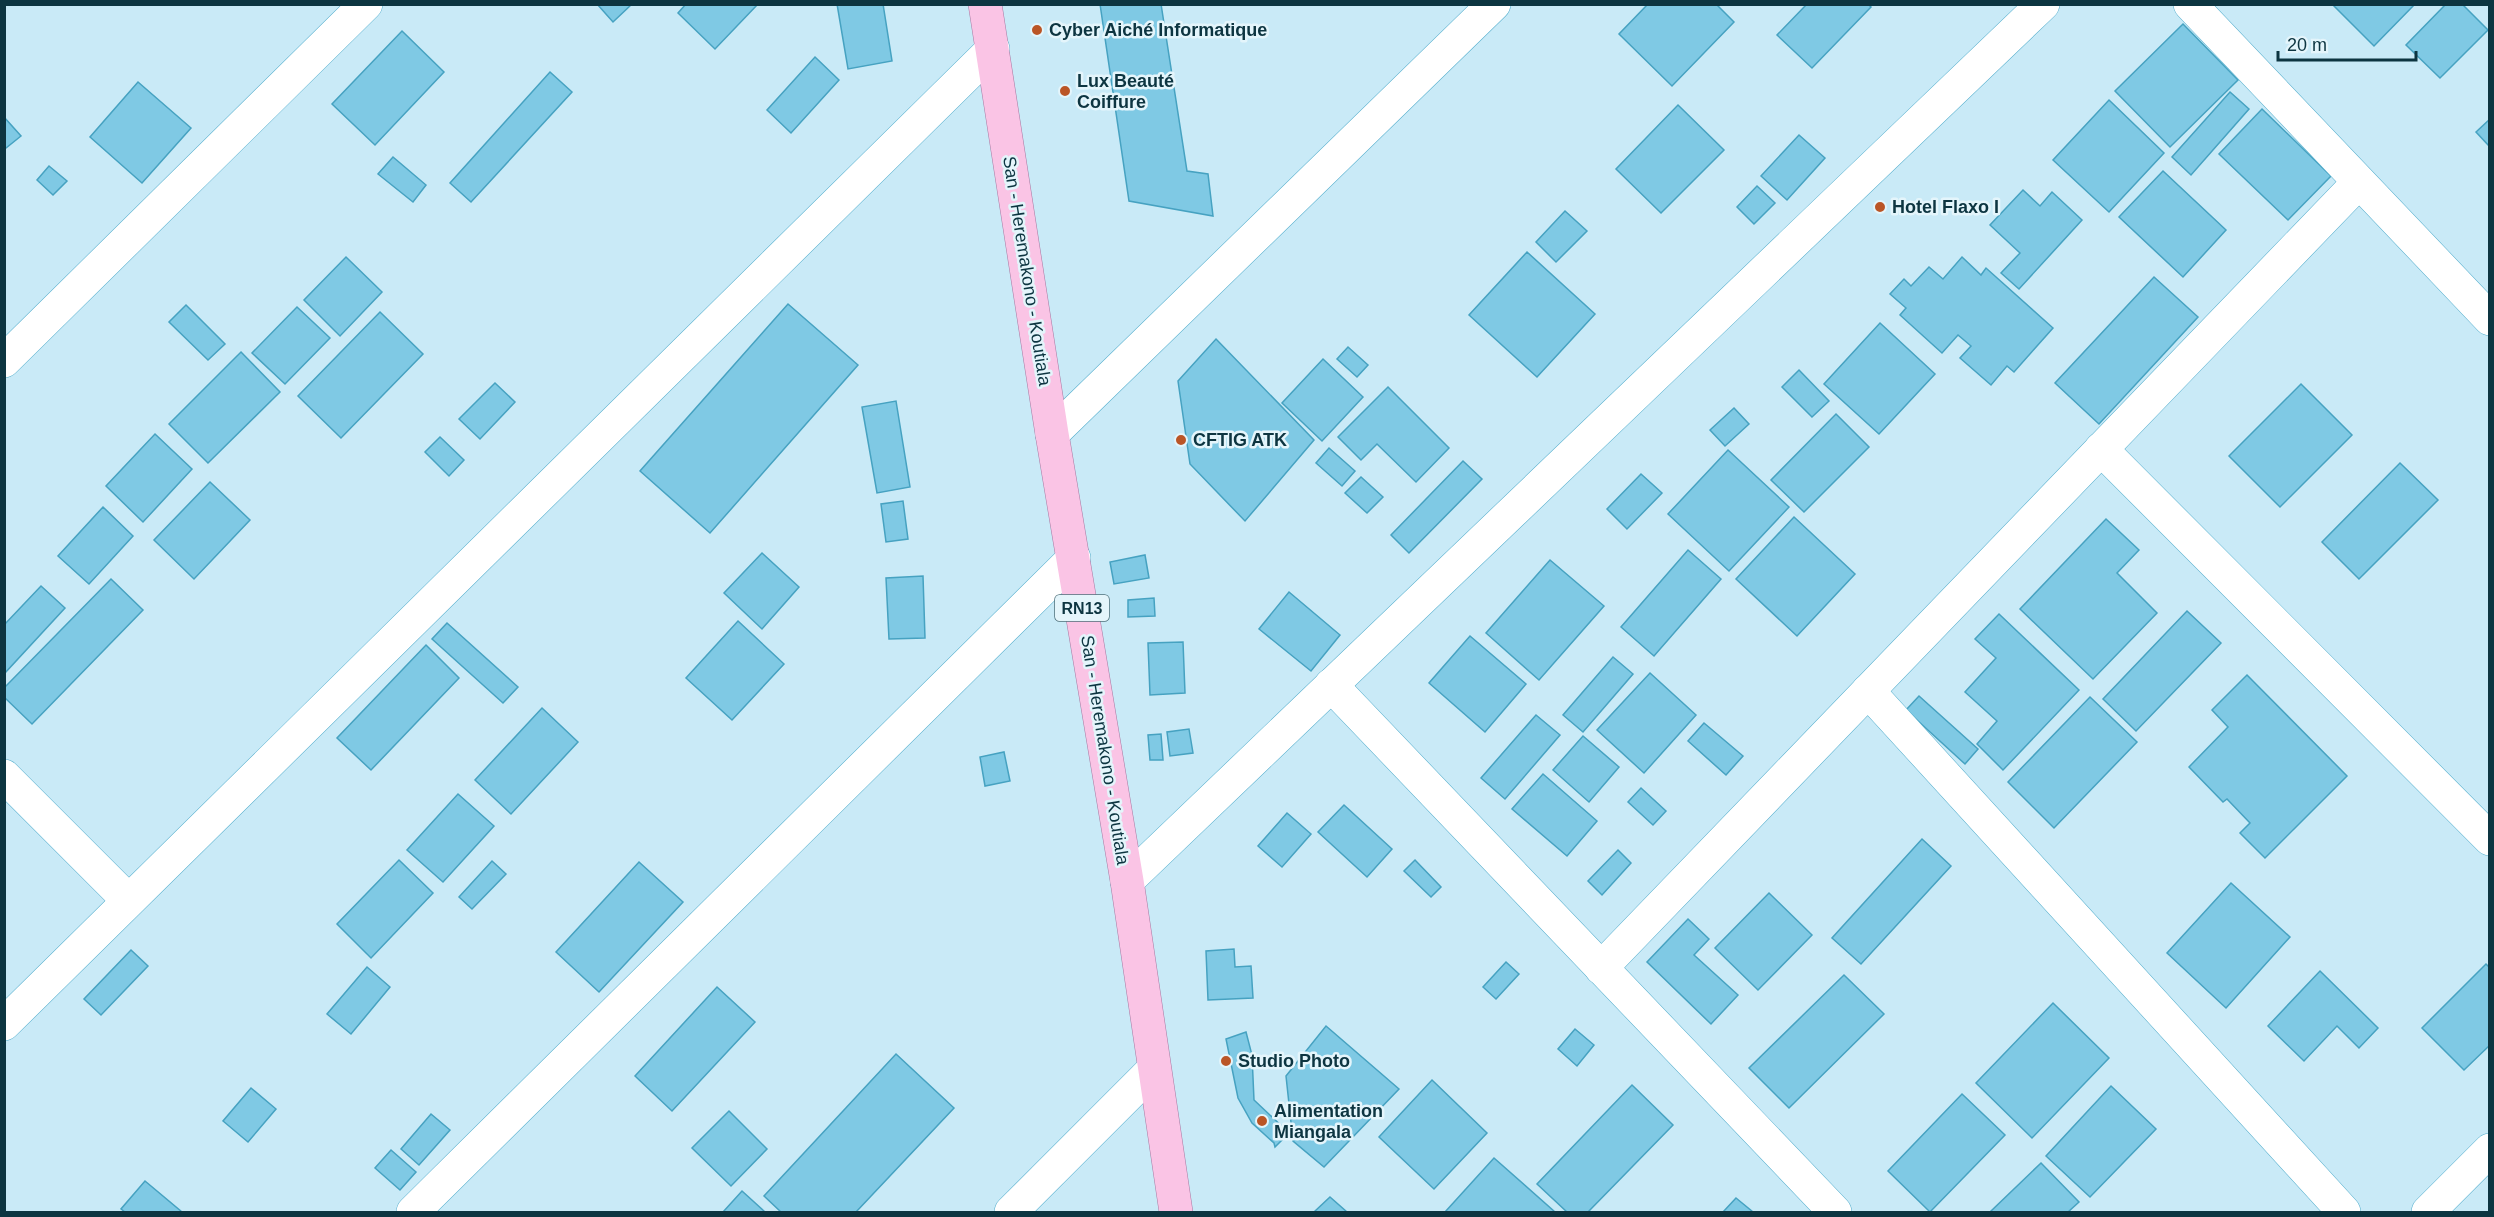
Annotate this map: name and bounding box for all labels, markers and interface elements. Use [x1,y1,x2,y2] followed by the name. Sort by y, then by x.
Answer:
[1049,20,1267,40] place label: Cyber Aiché Informatique
[1030,23,1044,37] marker: Cyber Aiché Informatique
[2278,24,2416,62] scale bar
[2287,35,2327,55] text: 20 m
[1077,71,1174,112] place label: Lux Beauté Coiffure
[1058,84,1072,98] marker: Lux Beauté Coiffure
[999,155,1055,388] street label: San - Heremakono - Koutiala
[1892,197,1999,217] place label: Hotel Flaxo I
[1873,200,1887,214] marker: Hotel Flaxo I
[1193,430,1287,450] place label: CFTIG ATK
[1174,433,1188,447] marker: CFTIG ATK
[1055,595,1109,621] road number: RN13
[1077,634,1133,867] street label: San - Heremakono - Koutiala
[1238,1051,1350,1071] place label: Studio Photo
[1219,1054,1233,1068] marker: Studio Photo
[1274,1101,1383,1142] place label: Alimentation Miangala
[1255,1114,1269,1128] marker: Alimentation Miangala

